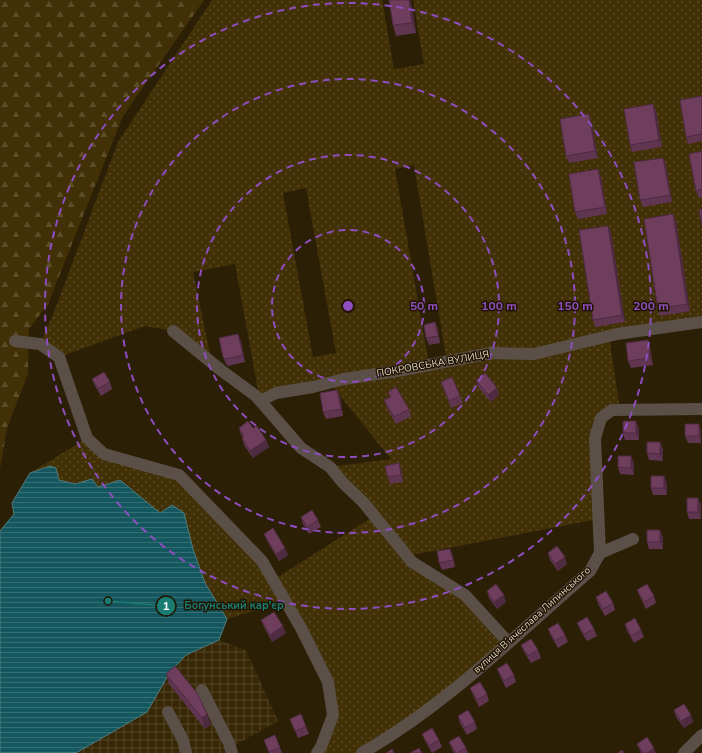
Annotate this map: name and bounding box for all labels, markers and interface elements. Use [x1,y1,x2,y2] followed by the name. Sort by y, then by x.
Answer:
[410,298,438,314] text: 50 m
[481,298,517,314] text: 100 m
[557,298,593,314] text: 150 m
[633,298,669,314] text: 200 m
[341,299,355,313] centre of rings
[376,347,490,381] street label: ПОКРОВСЬКА ВУЛИЦЯ
[470,563,594,677] street label: вулиця Вʼячеслава Липинського
[156,594,291,617] callout: Богунський кар'єр
[162,598,170,614] text: 1
[184,598,284,613] text: Богунський кар'єр

